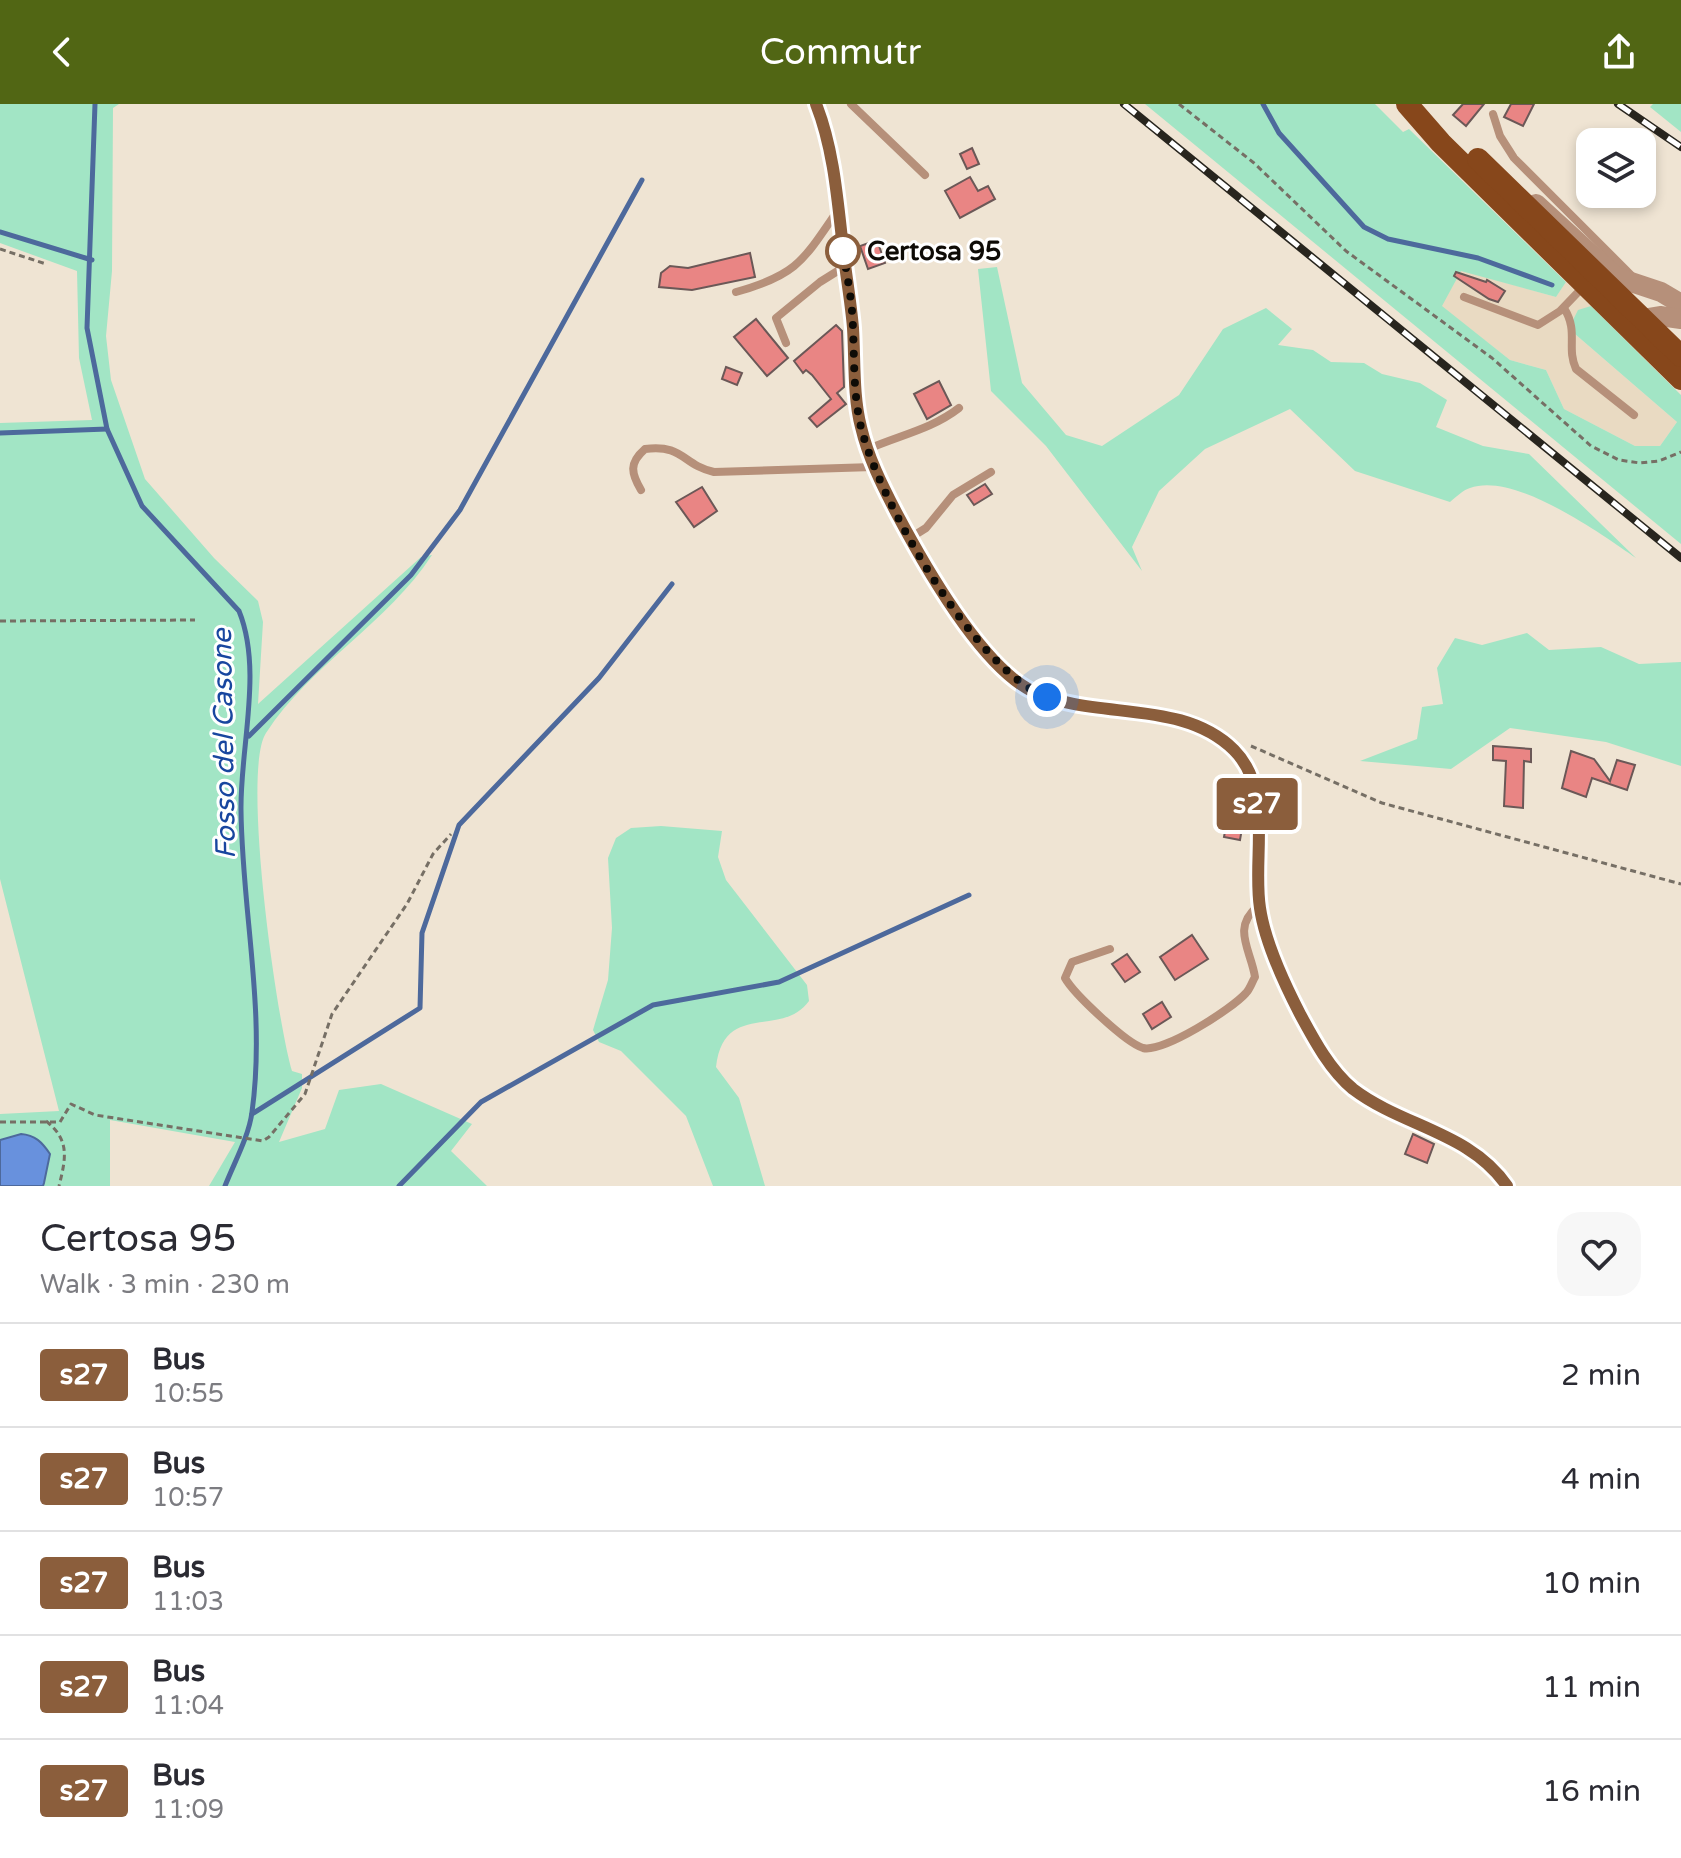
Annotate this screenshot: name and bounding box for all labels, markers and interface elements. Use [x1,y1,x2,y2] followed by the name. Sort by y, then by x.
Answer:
[40,30,84,74] icon: back
[1597,30,1641,74] icon: share
[760,31,921,74] text: Commutr
[1576,128,1656,208] map controls
[1576,128,1656,208] button: layers
[826,234,860,268] marker: Certosa 95
[867,236,1001,267] place label: Certosa 95
[205,626,243,860] water label: Fosso del Casone
[1027,677,1067,717] your location
[1211,778,1303,830] line badge: s27
[1233,787,1281,821] text: s27
[1557,1212,1641,1296] button: heart
[40,1216,236,1262] text: Certosa 95
[40,1269,290,1300] text: Walk · 3 min · 230 m
[152,1341,205,1378] text: Bus
[1561,1357,1641,1394] text: 2 min
[60,1358,108,1392] text: s27
[152,1378,224,1409] text: 10:55
[152,1445,205,1482] text: Bus
[1561,1461,1641,1498] text: 4 min
[60,1462,108,1496] text: s27
[152,1482,224,1513] text: 10:57
[152,1549,205,1586] text: Bus
[1542,1565,1641,1602] text: 10 min
[60,1566,108,1600] text: s27
[152,1586,224,1617] text: 11:03
[152,1653,205,1690] text: Bus
[1542,1669,1641,1706] text: 11 min
[60,1670,108,1704] text: s27
[152,1690,224,1721] text: 11:04
[152,1757,205,1794] text: Bus
[1542,1773,1641,1810] text: 16 min
[60,1774,108,1808] text: s27
[152,1794,224,1825] text: 11:09

